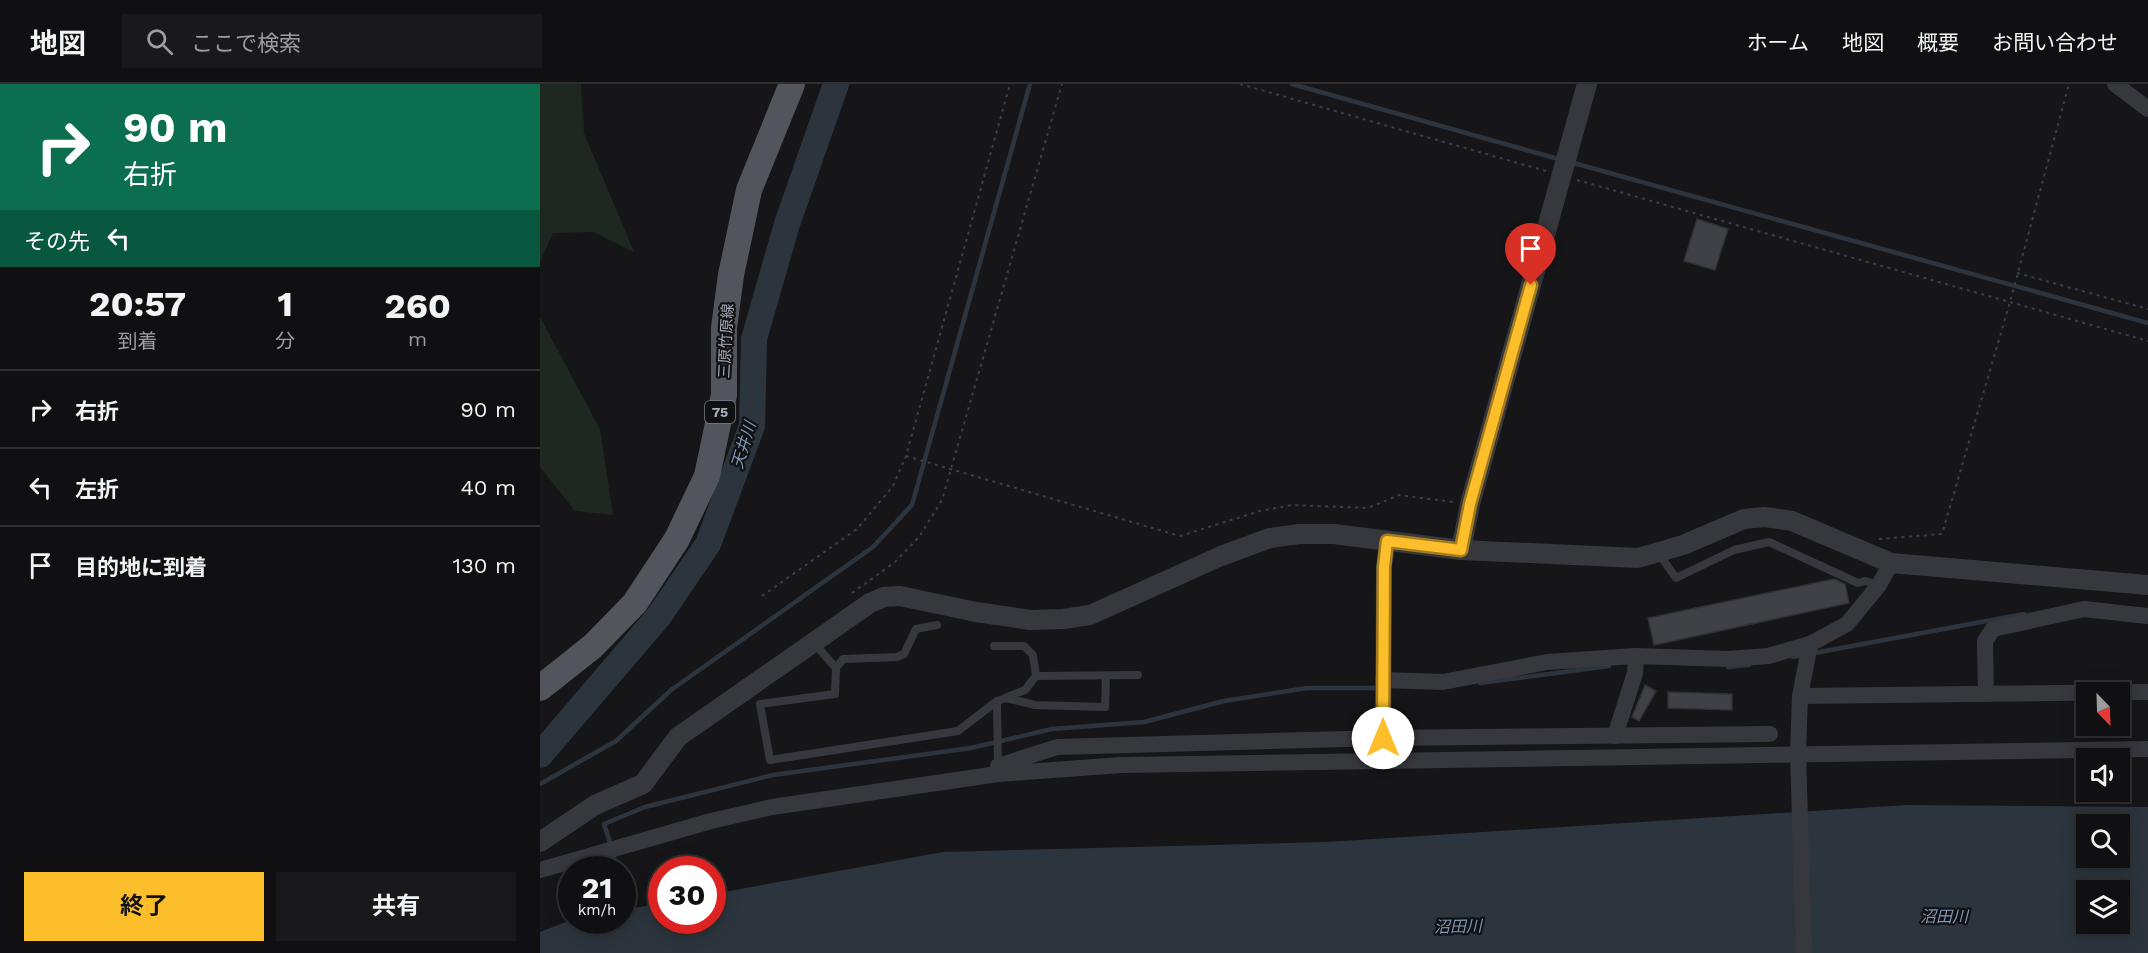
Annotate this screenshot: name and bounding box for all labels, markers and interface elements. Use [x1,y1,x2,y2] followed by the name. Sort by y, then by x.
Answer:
[122,14,542,68] search box
[143,25,176,58] icon: search
[30,27,86,60] text: 地図
[1747,30,1809,55] text: ホーム
[1842,30,1884,55] text: 地図
[1917,30,1959,55] text: 概要
[1992,30,2118,55] text: お問い合わせ
[191,31,301,56] text: ここで検索
[123,103,227,152] text: 90 m
[24,108,102,186] icon: right
[123,159,177,191] text: 右折
[102,222,135,255] icon: left
[1505,223,1556,285] pin
[24,229,90,254] text: その先
[1514,232,1547,265] icon: arrive
[89,283,186,325] text: 20:57
[277,283,293,325] text: 1
[384,285,451,327] text: 260
[715,303,737,379] street label: 三原竹原線
[408,327,427,351] text: m
[118,329,158,353] text: 到着
[275,329,295,353] text: 分
[24,393,57,426] icon: right
[460,397,516,422] text: 90 m
[75,399,119,424] text: 右折
[705,401,735,423] road number: 75
[727,418,760,471] water label: 天井川
[24,471,57,504] icon: left
[460,475,516,500] text: 40 m
[75,477,119,502] text: 左折
[24,549,57,582] icon: arrive
[452,553,516,578] text: 130 m
[75,555,207,580] text: 目的地に到着
[2076,682,2130,736] north arrow
[2076,682,2130,934] map controls
[1351,706,1415,770] position arrow
[2076,748,2130,802] button: sound
[2076,814,2130,868] button: search
[648,856,726,934] speed limit sign: 30
[582,870,612,905] text: 21
[24,872,264,941] button: 終了
[276,872,516,941] button: 共有
[2076,880,2130,934] button: layers
[578,901,616,919] text: km/h
[1920,907,1970,926] water label: 沼田川
[1434,917,1484,936] water label: 沼田川

